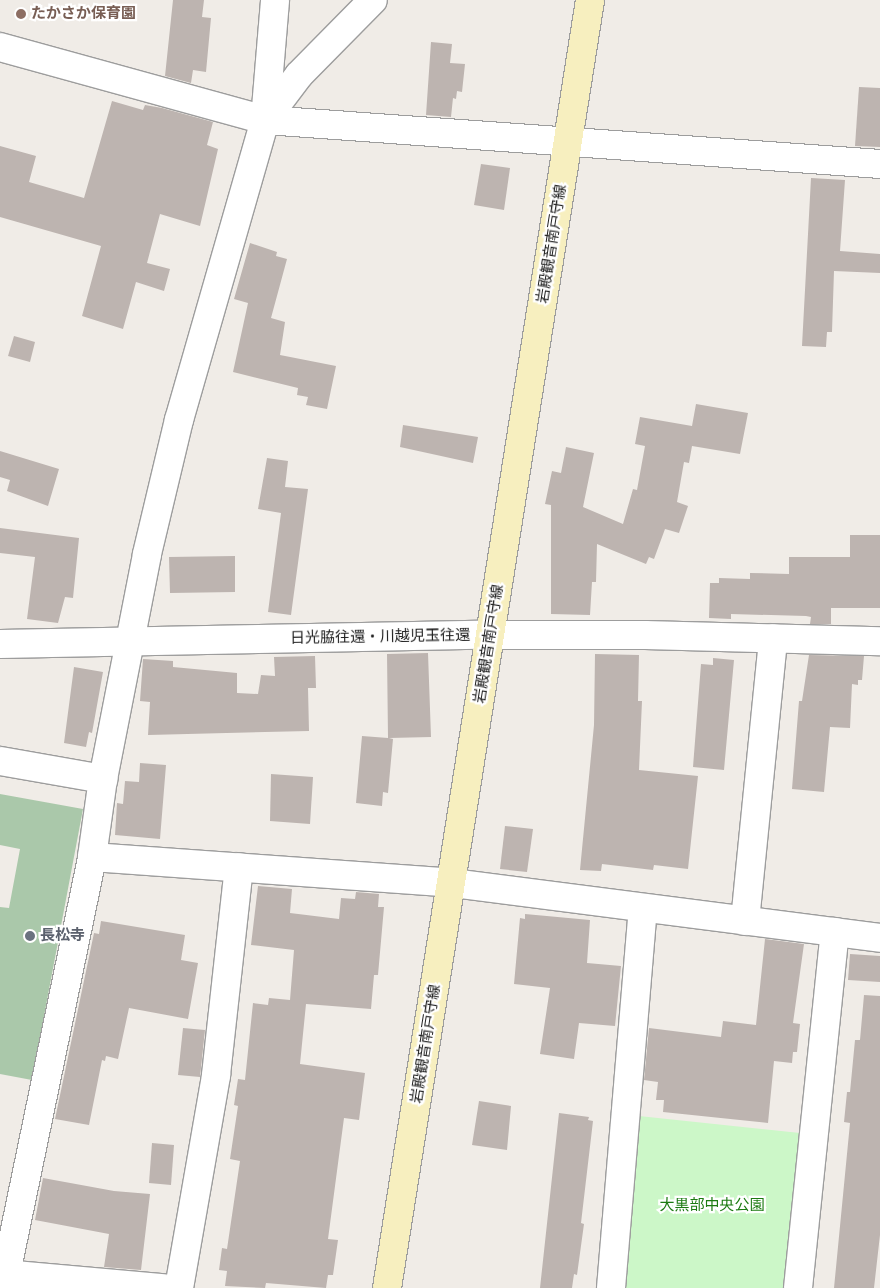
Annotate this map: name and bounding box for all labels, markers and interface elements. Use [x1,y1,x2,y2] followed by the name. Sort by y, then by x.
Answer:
[31,5,136,23] place label: たかさか保育園
[15,8,27,20] marker: たかさか保育園
[534,183,570,305] street label: 岩殿観音南戸守線
[471,583,507,705] street label: 岩殿観音南戸守線
[290,626,470,648] street label: 日光脇往還・川越児玉往還
[40,927,85,945] place label: 長松寺
[24,930,36,942] marker: 長松寺
[408,983,444,1105] street label: 岩殿観音南戸守線
[660,1197,764,1215] park label: 大黒部中央公園

